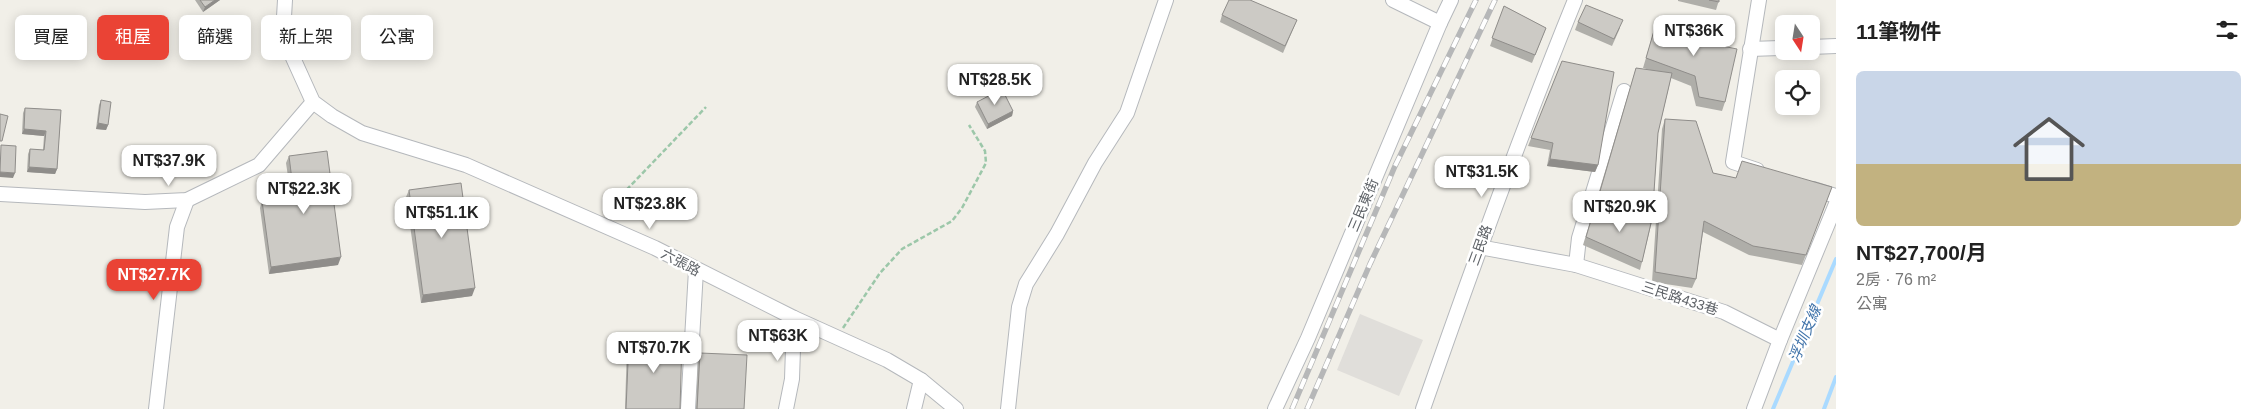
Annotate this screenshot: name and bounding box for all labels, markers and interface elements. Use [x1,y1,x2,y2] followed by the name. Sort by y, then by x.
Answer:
[15,15,87,60] chip: 買屋
[97,15,169,60] chip: 租屋
[179,15,251,60] chip: 篩選
[261,15,351,60] chip: 新上架
[361,15,433,60] chip: 公寓
[1653,15,1735,57] pin: NT$36K
[1775,15,1820,60] north arrow
[1775,15,1820,115] map controls
[2213,16,2241,44] icon: filters
[1856,20,1941,43] text: 11筆物件
[1664,22,1724,39] text: NT$36K
[943,64,1047,106] pin: NT$28.5K
[1775,70,1820,115] button: locate
[959,71,1031,88] text: NT$28.5K
[2004,104,2094,194] icon: home
[117,144,221,187] pin: NT$37.9K
[133,152,205,169] text: NT$37.9K
[1430,156,1534,198] pin: NT$31.5K
[1446,163,1518,180] text: NT$31.5K
[252,172,356,215] pin: NT$22.3K
[1345,176,1381,234] street label: 三民東街
[268,180,340,197] text: NT$22.3K
[598,188,702,230] pin: NT$23.8K
[1568,190,1672,233] pin: NT$20.9K
[614,195,686,212] text: NT$23.8K
[390,196,494,239] pin: NT$51.1K
[1584,198,1656,215] text: NT$20.9K
[406,204,478,221] text: NT$51.1K
[1465,223,1495,267] street label: 三民路
[1856,241,1987,264] text: NT$27,700/月
[659,245,703,279] street label: 六張路
[102,258,206,301] pin: NT$27.7K
[118,266,190,283] text: NT$27.7K
[1856,271,1936,288] text: 2房 · 76 m²
[1640,278,1720,318] street label: 三民路433巷
[1856,295,1888,312] text: 公寓
[1785,301,1825,365] water label: 浮圳支線
[737,320,819,362] pin: NT$63K
[748,327,808,344] text: NT$63K
[602,332,706,374] pin: NT$70.7K
[618,339,690,356] text: NT$70.7K

